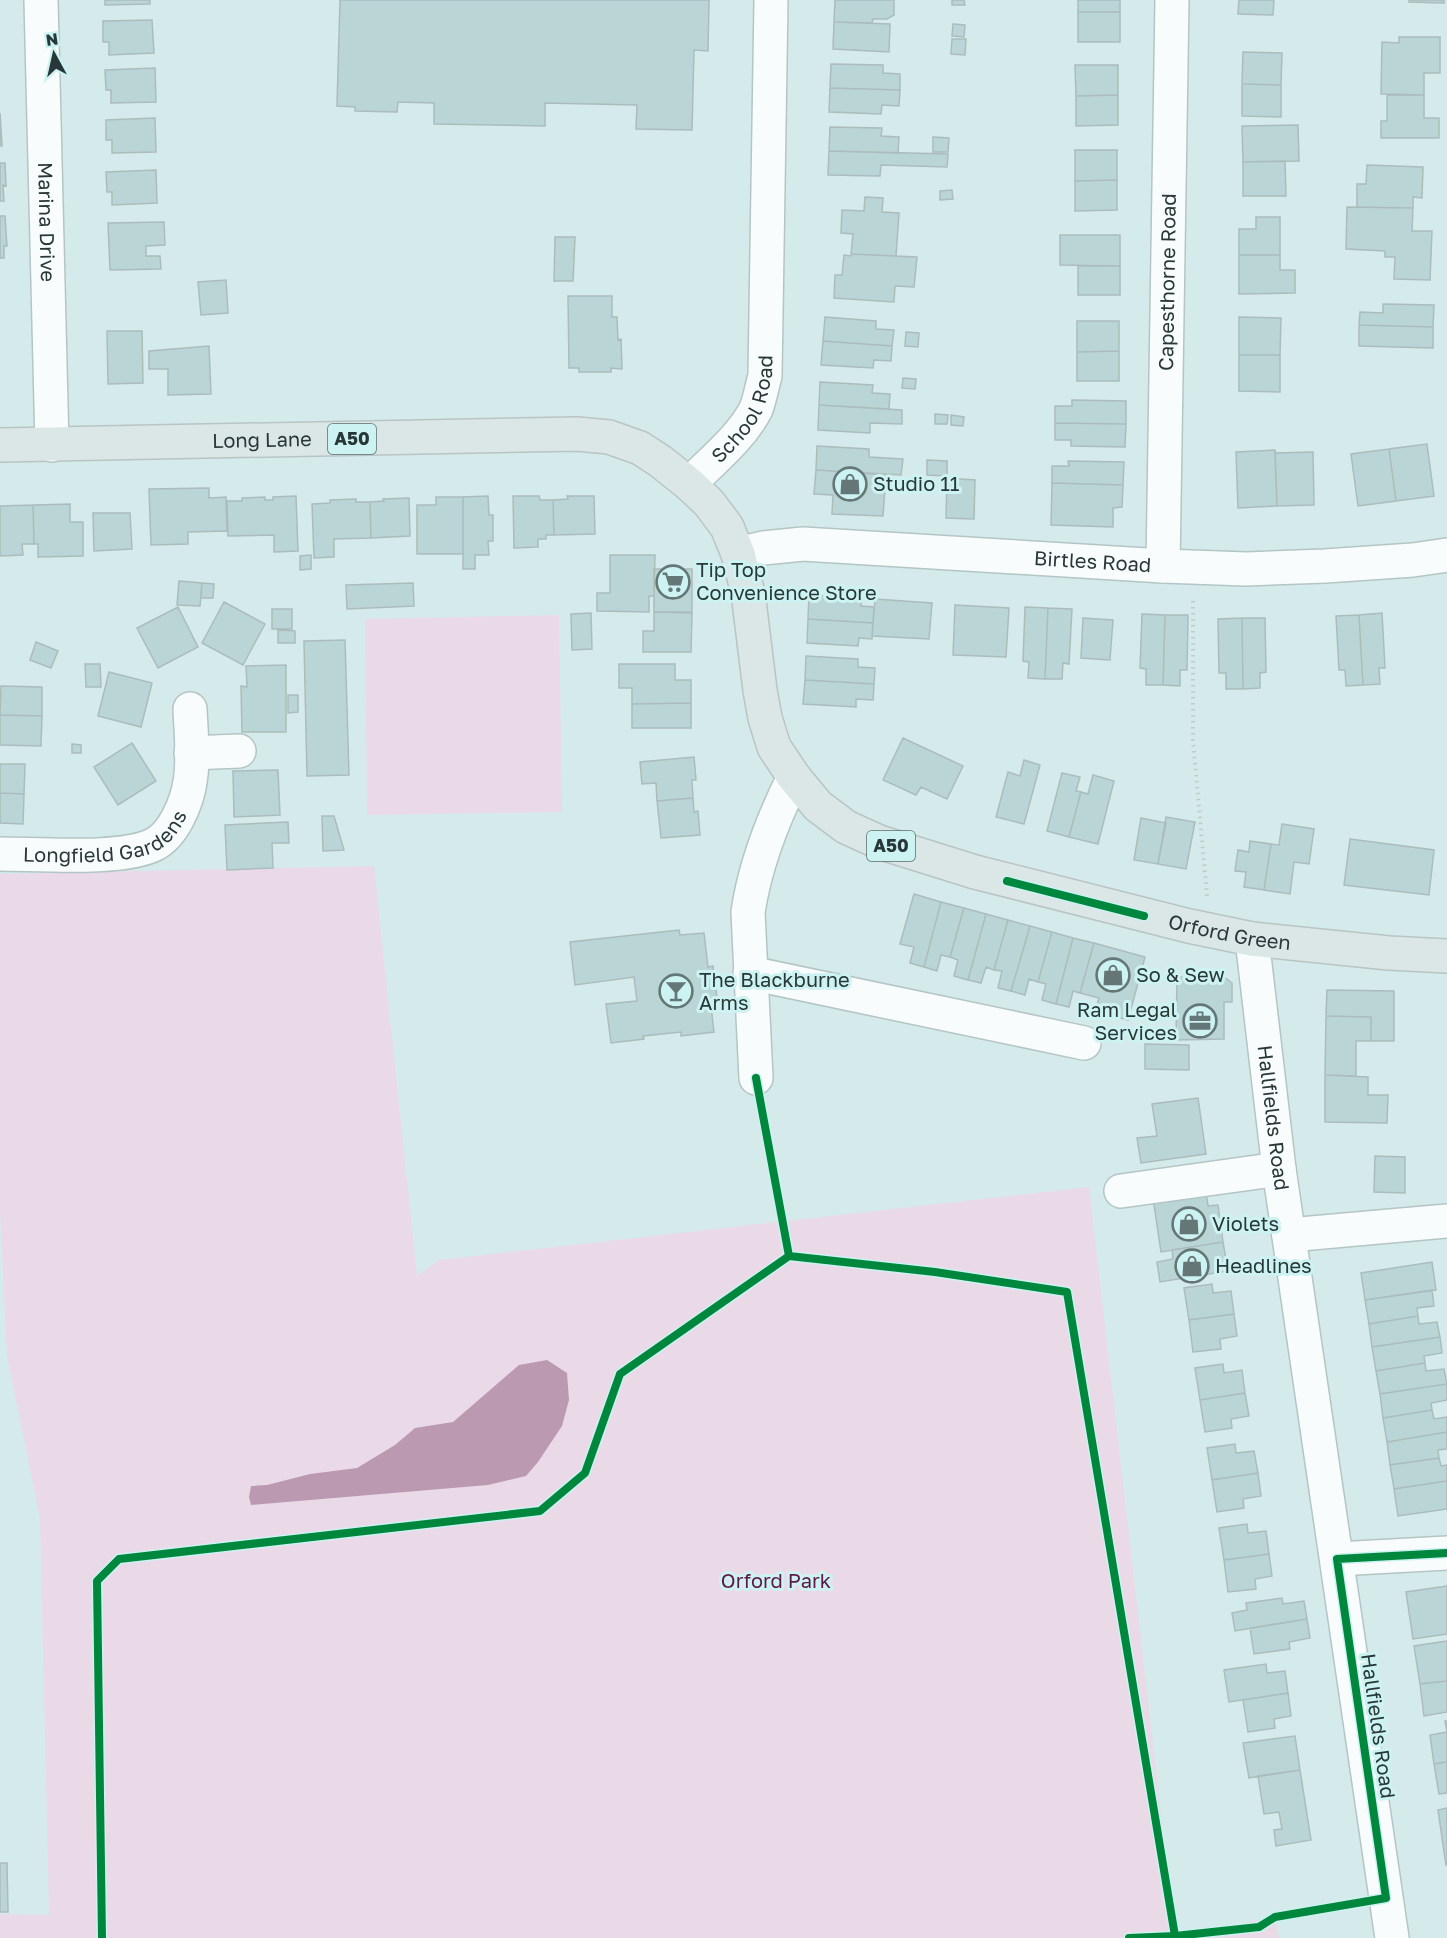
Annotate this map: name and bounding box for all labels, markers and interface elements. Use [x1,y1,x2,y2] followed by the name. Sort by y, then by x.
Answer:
[24,24,84,84] north arrow
[44,28,59,50] text: N
[34,162,61,282] street label: Marina Drive
[1153,193,1180,371] street label: Capesthorne Road
[706,355,776,467] street label: School Road
[328,424,376,454] road number: A50
[212,426,312,452] street label: Long Lane
[832,466,868,502] shop icon: Studio 11
[873,471,960,495] place label: Studio 11
[1033,545,1152,576] street label: Birtles Road
[696,557,877,604] place label: Tip Top Convenience Store
[655,564,691,600] supermarket icon: Tip Top Convenience Store
[23,806,191,866] street label: Longfield Gardens
[867,831,915,861] road number: A50
[1166,908,1292,954] street label: Orford Green
[1095,957,1131,993] shop icon: So & Sew
[1136,962,1225,986] place label: So & Sew
[699,967,850,1014] place label: The Blackburne Arms
[658,973,694,1009] bar icon: The Blackburne Arms
[1077,997,1177,1044] place label: Ram Legal Services
[1182,1003,1218,1039] office icon: Ram Legal Services
[1254,1044,1295,1192] street label: Hallfields Road
[1171,1206,1207,1242] shop icon: Violets
[1212,1211,1279,1235] place label: Violets
[1174,1248,1210,1284] shop icon: Headlines
[1215,1253,1312,1277] place label: Headlines
[721,1568,831,1592] park label: Orford Park
[1357,1652,1401,1800] street label: Hallfields Road

